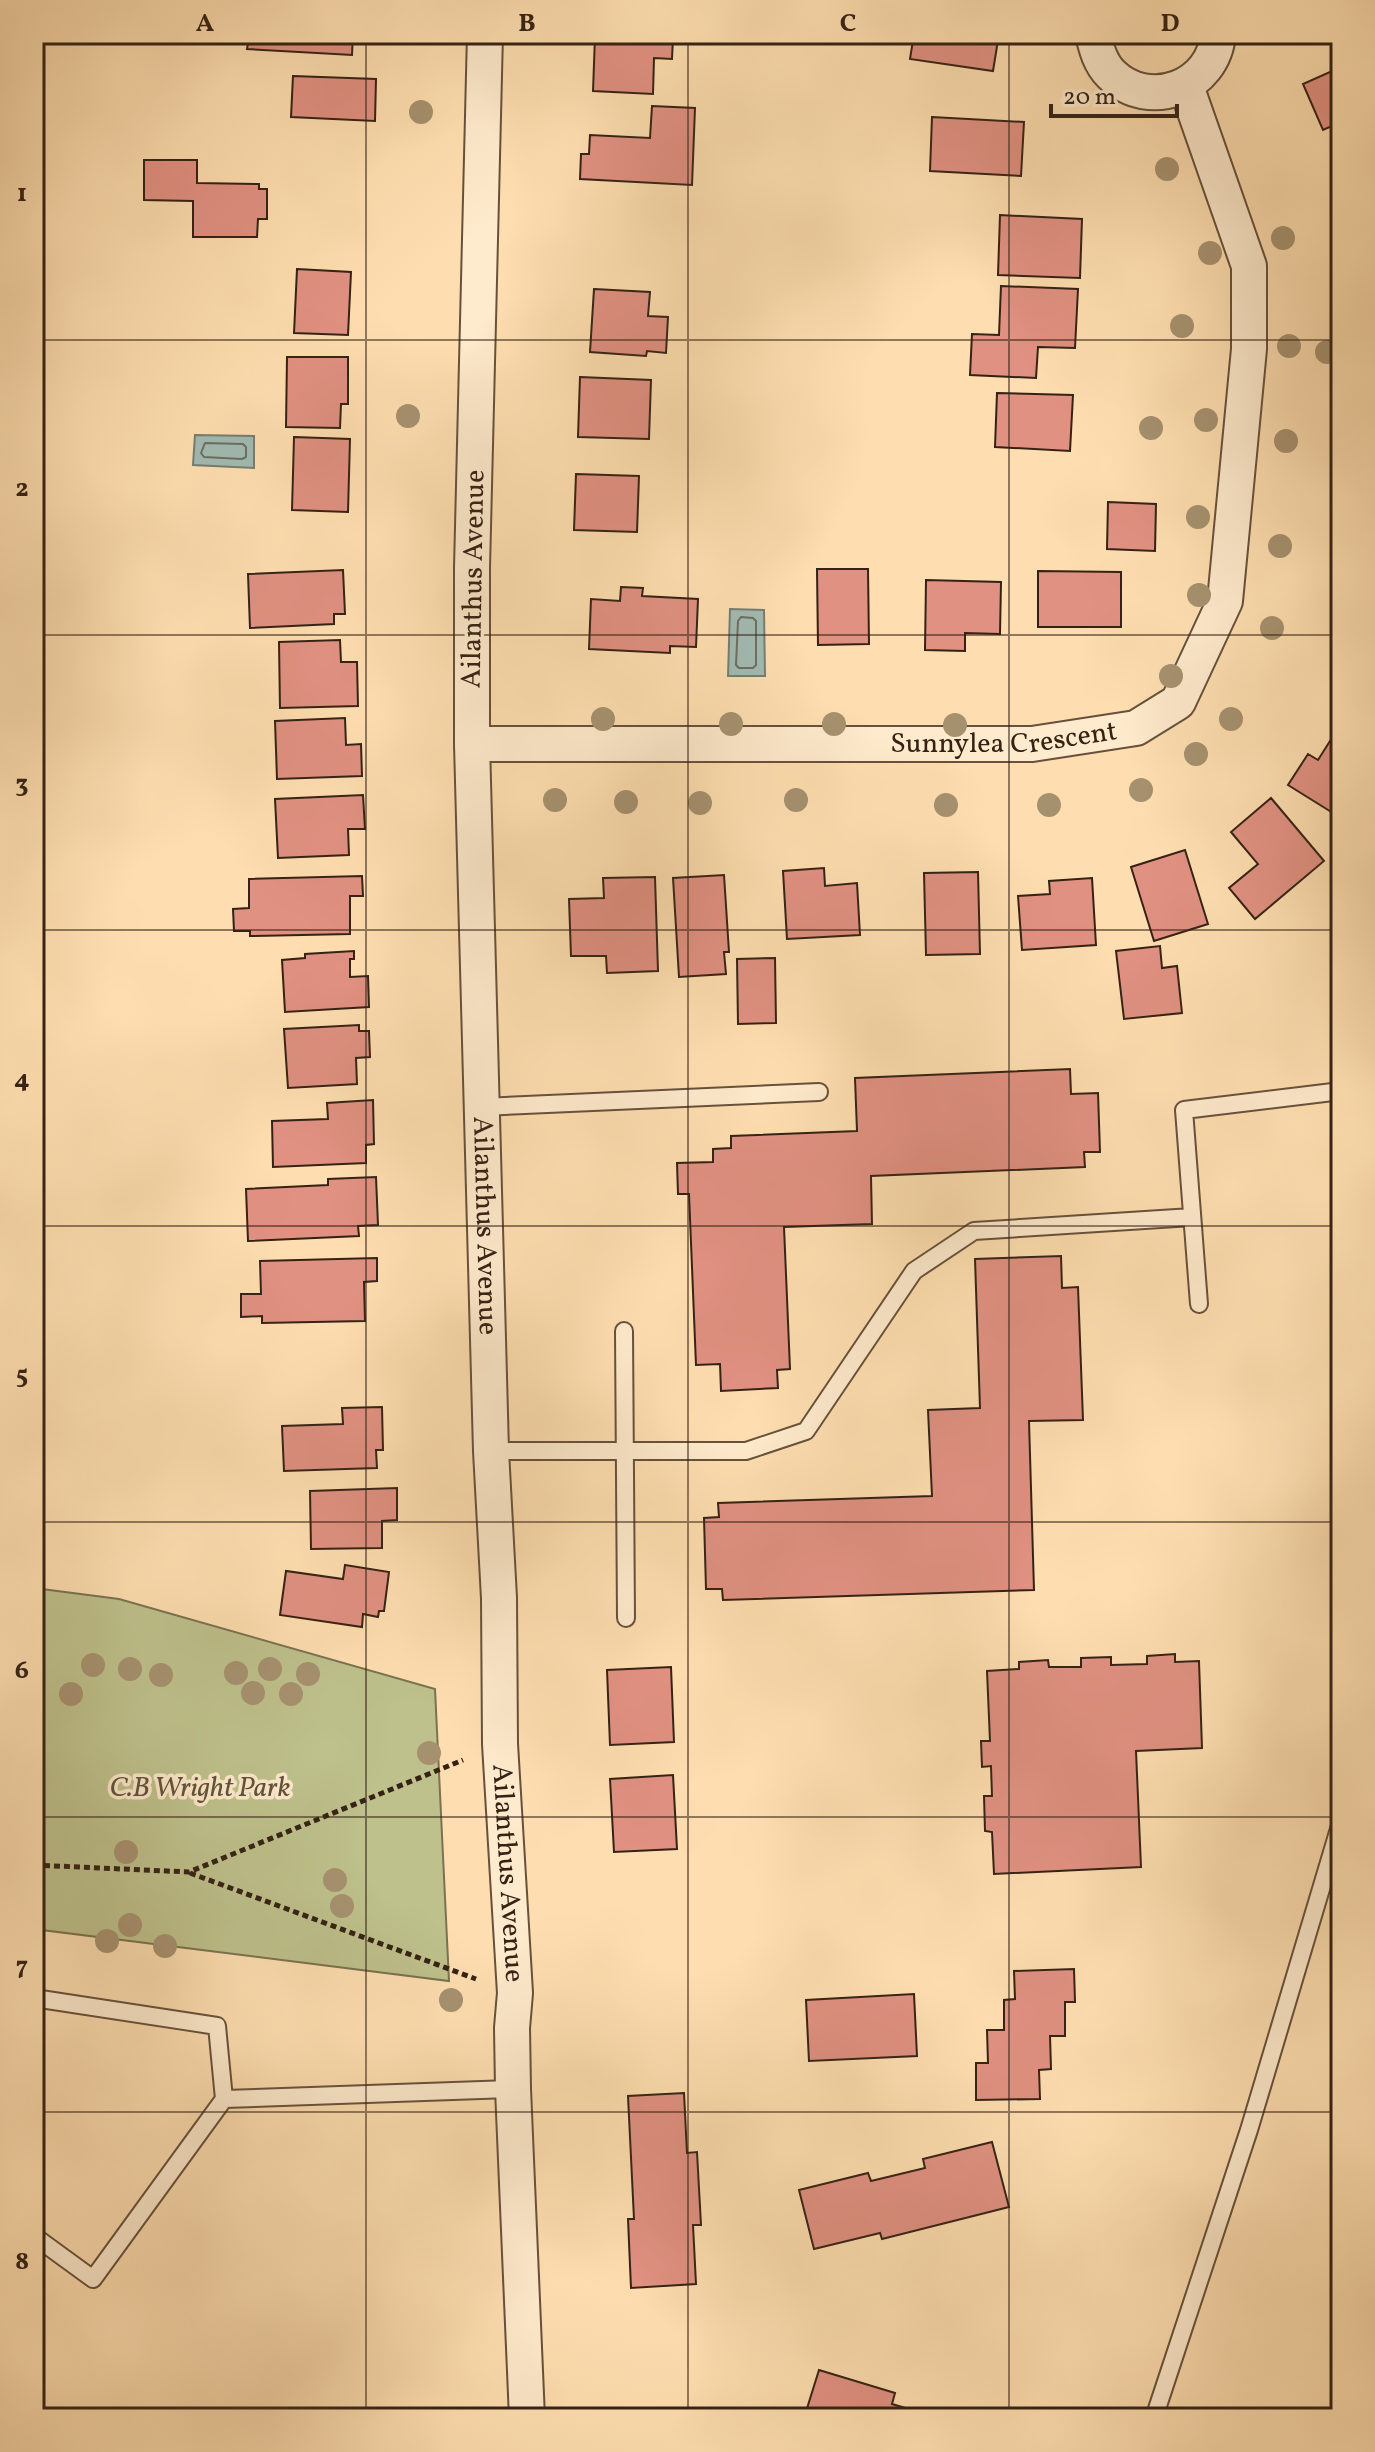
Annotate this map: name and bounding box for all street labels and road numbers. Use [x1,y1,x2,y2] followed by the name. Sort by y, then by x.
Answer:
[453,469,495,689] street label: Ailanthus Avenue
[890,712,1120,764] street label: Sunnylea Crescent
[463,1116,507,1336] street label: Ailanthus Avenue
[482,1763,534,1983] street label: Ailanthus Avenue

